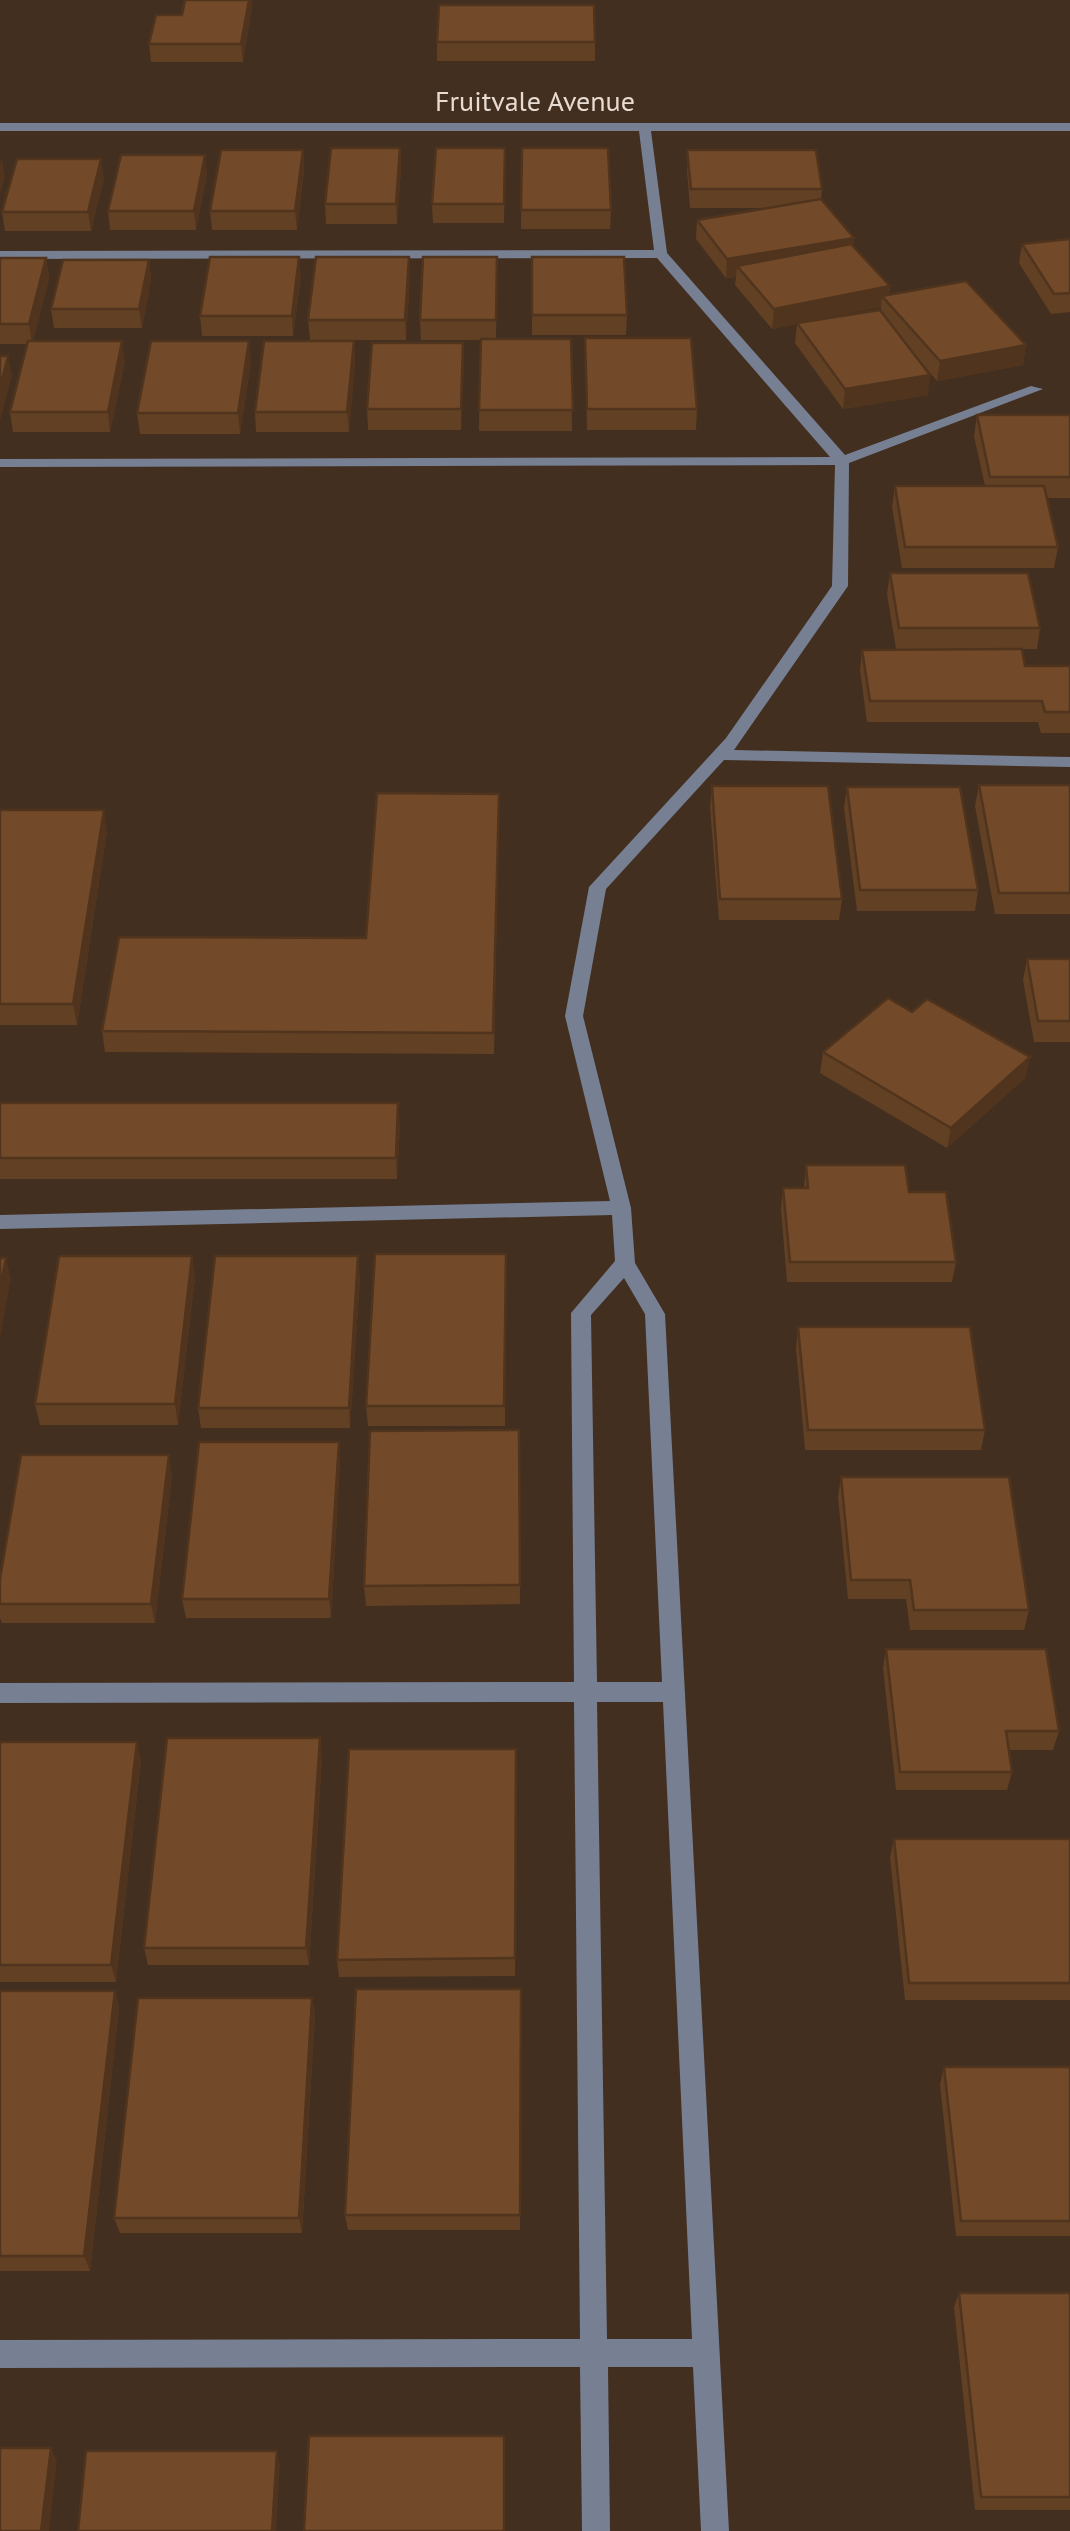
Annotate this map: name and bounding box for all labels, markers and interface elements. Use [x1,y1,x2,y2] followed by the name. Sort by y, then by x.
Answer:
[435,82,635,119] street label: Fruitvale Avenue

